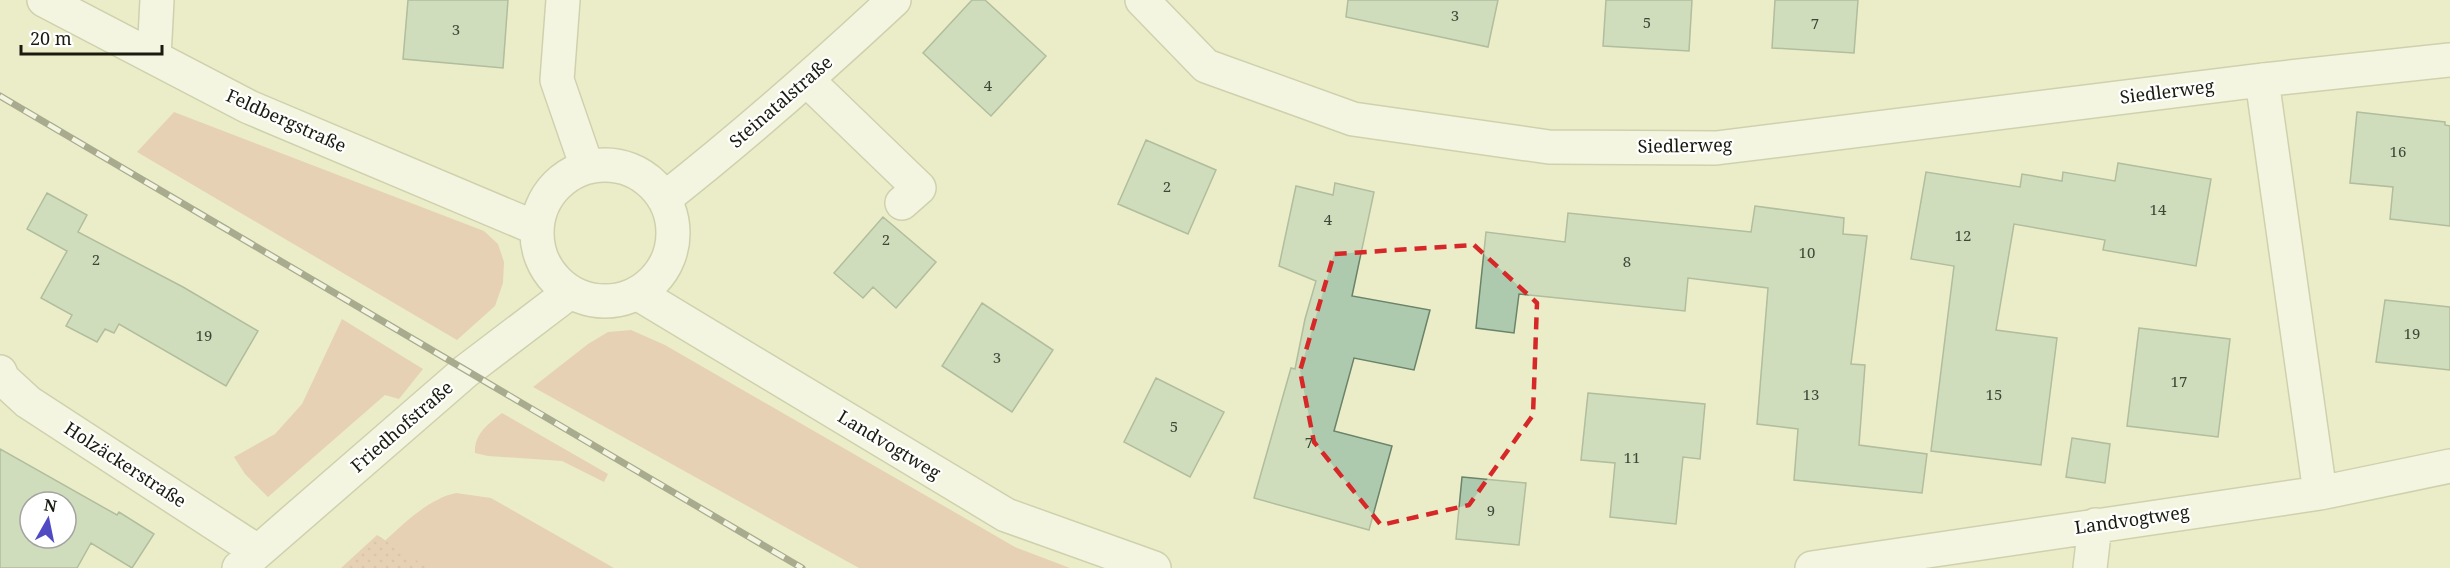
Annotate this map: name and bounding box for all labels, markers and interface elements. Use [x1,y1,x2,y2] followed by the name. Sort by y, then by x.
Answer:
[1451,5,1459,25] house number: 3
[1643,12,1651,32] house number: 5
[1811,13,1819,33] house number: 7
[21,18,162,56] scale bar
[452,19,460,39] house number: 3
[30,26,72,50] text: 20 m
[724,50,837,153] street label: Steinatalstraße
[2118,73,2216,109] street label: Siedlerweg
[984,75,993,95] house number: 4
[223,83,350,157] street label: Feldbergstraße
[1637,132,1733,158] street label: Siedlerweg
[2390,141,2406,161] house number: 16
[1163,176,1171,196] house number: 2
[2150,199,2167,219] house number: 14
[1324,209,1333,229] house number: 4
[1955,225,1971,245] house number: 12
[882,229,890,249] house number: 2
[1799,242,1815,262] house number: 10
[92,249,100,269] house number: 2
[1623,251,1631,271] house number: 8
[2404,323,2420,343] house number: 19
[196,325,212,345] house number: 19
[993,347,1001,367] house number: 3
[2171,371,2187,391] house number: 17
[345,375,458,477] street label: Friedhofstraße
[1803,384,1819,404] house number: 13
[1986,384,2002,404] house number: 15
[834,404,946,484] street label: Landvogtweg
[60,416,191,513] street label: Holzäckerstraße
[1170,416,1178,436] house number: 5
[1305,432,1313,452] house number: 7
[1624,447,1640,467] house number: 11
[18,490,78,550] north arrow
[42,493,59,517] text: N
[2073,499,2191,539] street label: Landvogtweg
[1487,500,1495,520] house number: 9

